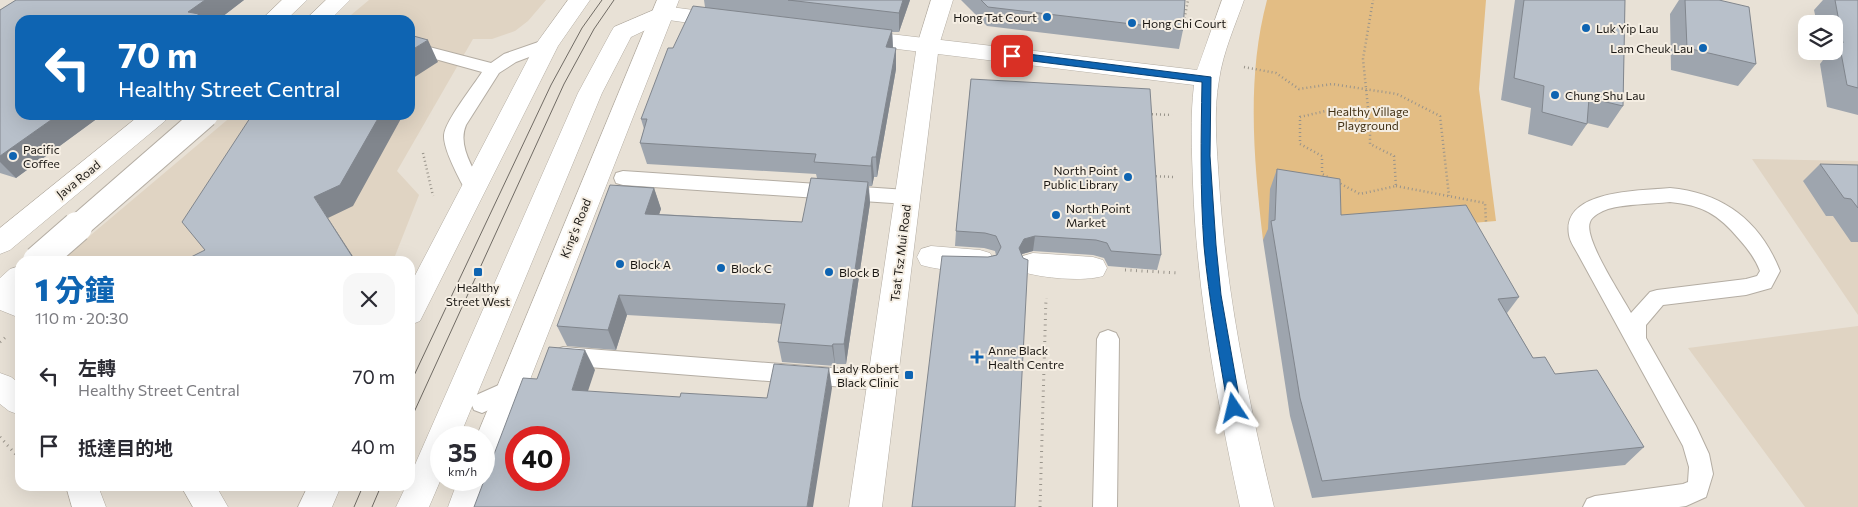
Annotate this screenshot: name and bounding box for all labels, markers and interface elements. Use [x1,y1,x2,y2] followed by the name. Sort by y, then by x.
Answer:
[953,10,1037,24] place label: Hong Tat Court
[1041,11,1053,23] marker: Hong Tat Court
[1798,15,1843,60] map controls
[1798,15,1843,60] button: layers
[1142,16,1226,30] place label: Hong Chi Court
[1126,17,1138,29] marker: Hong Chi Court
[1596,21,1659,35] place label: Luk Yip Lau
[1580,22,1592,34] marker: Luk Yip Lau
[118,32,198,75] text: 70 m
[35,35,100,100] icon: left
[991,35,1033,77] pin
[1610,41,1693,55] place label: Lam Cheuk Lau
[998,42,1026,70] icon: arrive
[1697,42,1709,54] marker: Lam Cheuk Lau
[118,75,341,102] text: Healthy Street Central
[1565,88,1645,102] place label: Chung Shu Lau
[1549,89,1561,101] marker: Chung Shu Lau
[1327,104,1409,132] park label: Healthy Village Playground
[23,142,60,170] place label: Pacific Coffee
[7,150,19,162] marker: Pacific Coffee
[53,157,103,202] street label: Java Road
[1043,163,1118,191] place label: North Point Public Library
[1122,171,1134,183] marker: North Point Public Library
[557,196,593,260] street label: King's Road
[1066,201,1131,229] place label: North Point Market
[887,204,913,302] street label: Tsat Tsz Mui Road
[1050,209,1062,221] marker: North Point Market
[630,257,671,271] place label: Block A
[614,258,626,270] marker: Block A
[731,261,772,275] place label: Block C
[715,262,727,274] marker: Block C
[839,265,880,279] place label: Block B
[472,266,484,278] marker: Healthy Street West
[823,266,835,278] marker: Block B
[35,270,115,307] text: 1 分鐘
[343,273,395,325] button: close
[446,280,510,308] place label: Healthy Street West
[35,308,129,327] text: 110 m · 20:30
[988,343,1064,371] place label: Anne Black Health Centre
[970,350,984,364] marker: Anne Black Health Centre
[78,356,116,379] text: 左轉
[832,361,899,389] place label: Lady Robert Black Clinic
[35,362,63,390] icon: left
[352,365,395,388] text: 70 m
[903,369,915,381] marker: Lady Robert Black Clinic
[78,380,240,399] text: Healthy Street Central
[1207,381,1259,433] position arrow
[505,426,570,491] speed limit sign: 40
[35,432,63,460] icon: arrive
[351,435,395,458] text: 40 m
[78,436,173,459] text: 抵達目的地
[448,437,477,467] text: 35
[448,464,477,478] text: km/h

